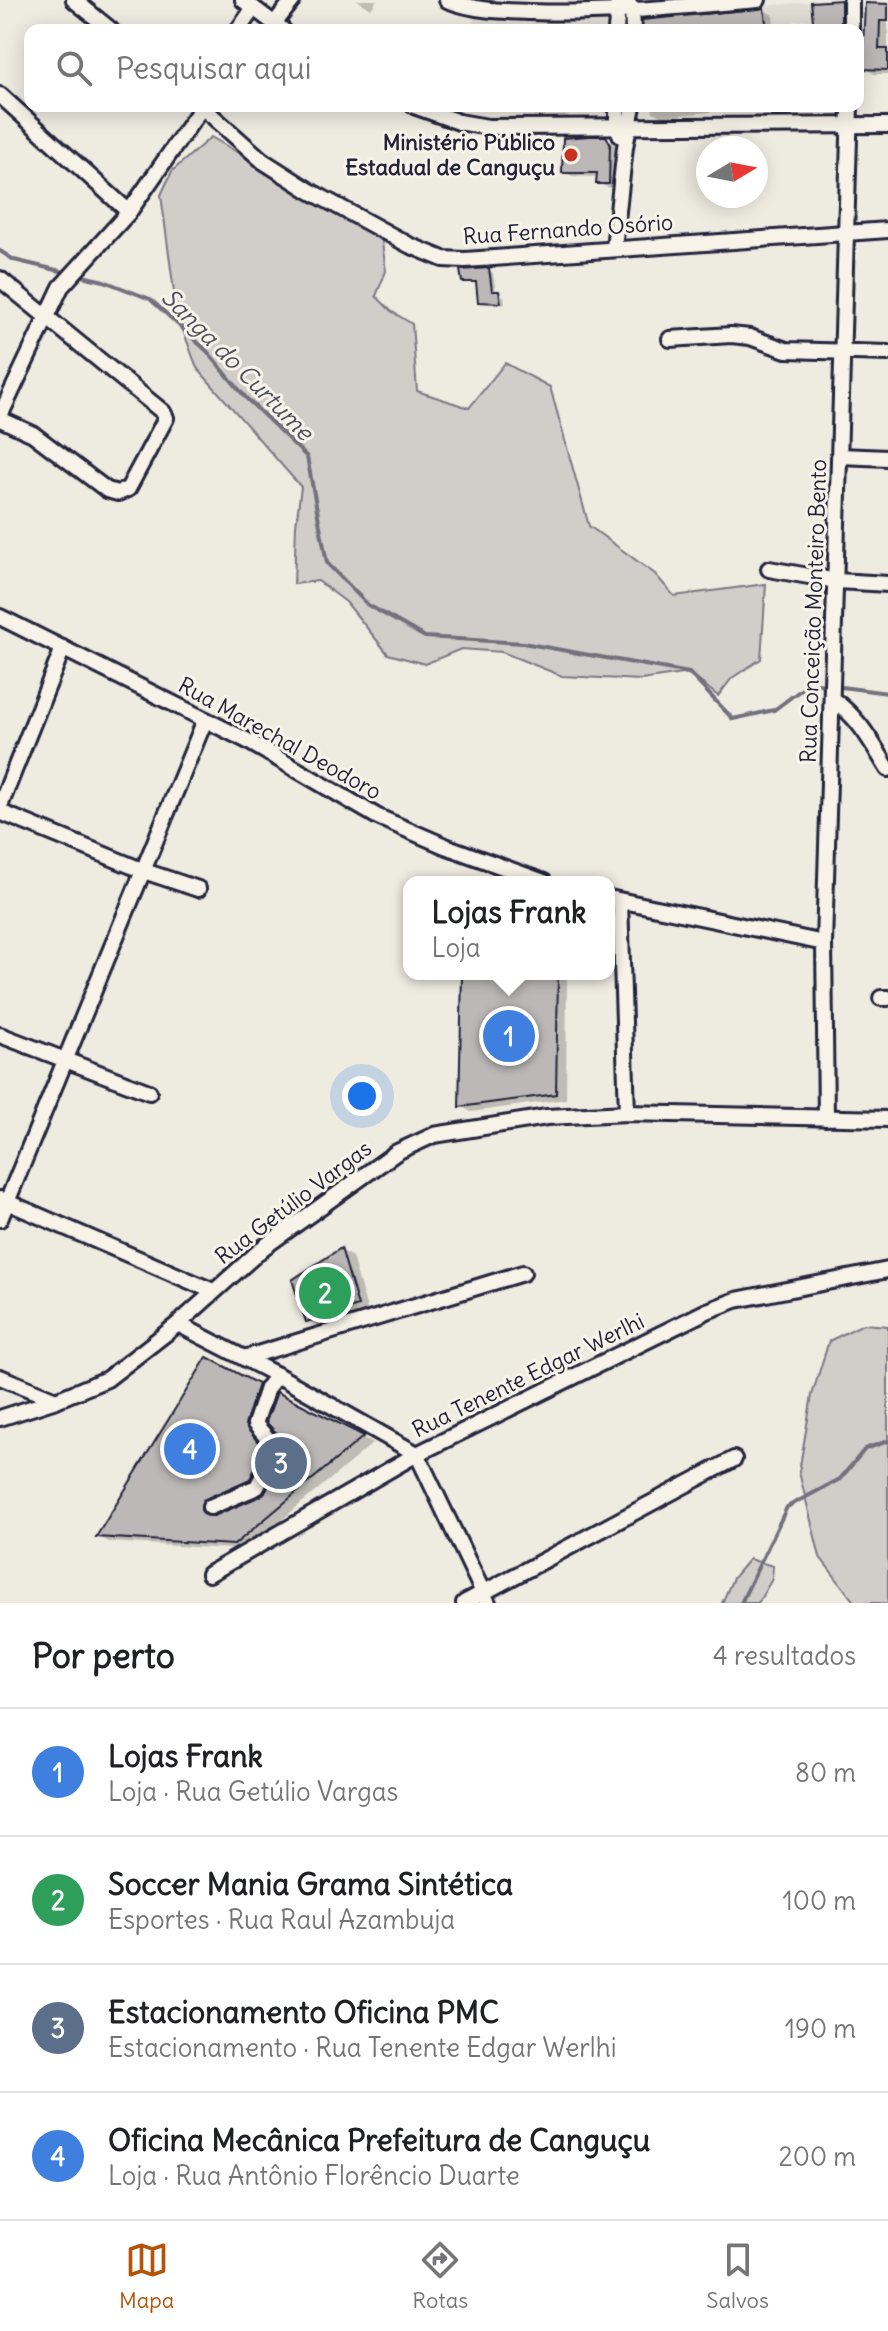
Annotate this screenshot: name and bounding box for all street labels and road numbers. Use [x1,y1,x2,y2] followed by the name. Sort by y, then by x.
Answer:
[462,208,674,250] street label: Rua Fernando Osório
[794,459,832,763] street label: Rua Conceição Monteiro Bento
[174,671,386,805] street label: Rua Marechal Deodoro
[209,1134,377,1270] street label: Rua Getúlio Vargas
[407,1307,649,1443] street label: Rua Tenente Edgar Werlhi

